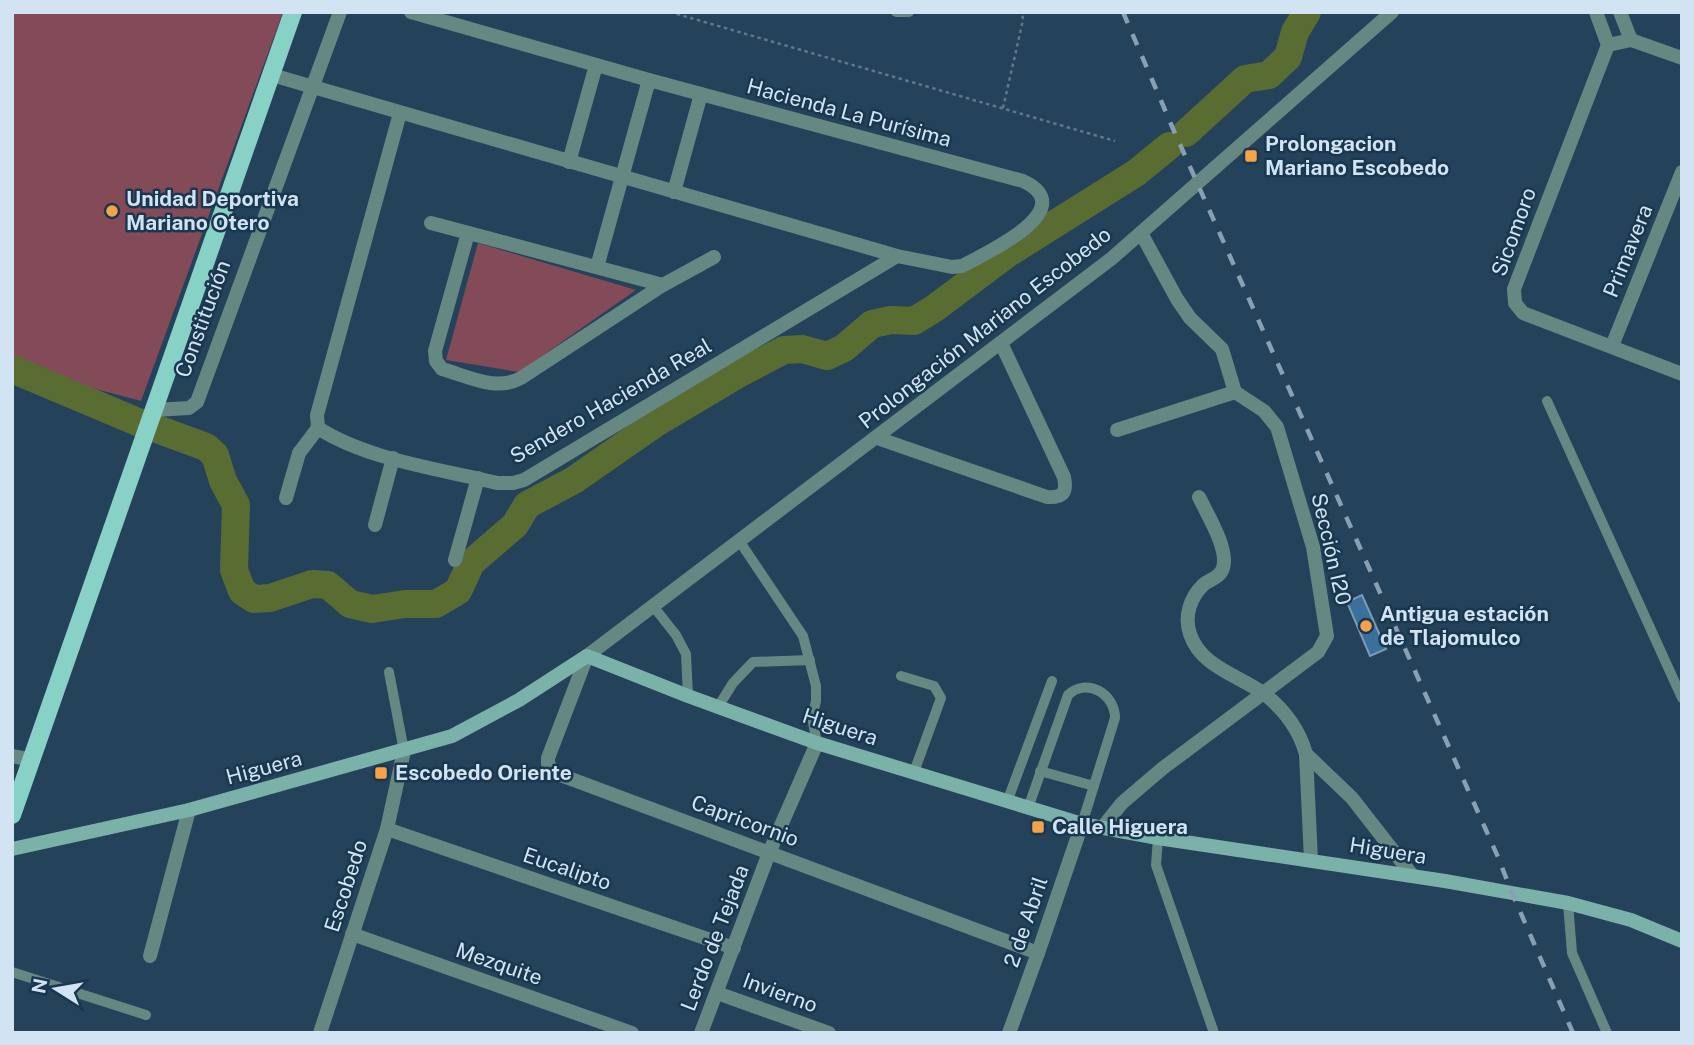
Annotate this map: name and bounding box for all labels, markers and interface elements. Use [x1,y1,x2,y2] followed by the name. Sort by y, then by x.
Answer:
[744,73,954,152] street label: Hacienda La Purísima
[1265,131,1449,180] place label: Prolongacion Mariano Escobedo
[1243,148,1259,164] marker: Prolongacion Mariano Escobedo
[1486,184,1541,280] street label: Sicomoro
[126,186,299,235] place label: Unidad Deportiva Mariano Otero
[1598,201,1657,301] street label: Primavera
[104,203,120,219] marker: Unidad Deportiva Mariano Otero
[854,222,1116,434] street label: Prolongación Mariano Escobedo
[170,257,235,381] street label: Constitución
[506,333,716,468] street label: Sendero Hacienda Real
[1306,490,1357,607] street label: Sección I20
[1380,601,1549,650] place label: Antigua estación de Tlajomulco
[1358,618,1374,634] marker: Antigua estación de Tlajomulco
[799,703,881,750] street label: Higuera
[223,745,305,790] street label: Higuera
[395,760,572,785] place label: Escobedo Oriente
[373,765,389,781] marker: Escobedo Oriente
[688,790,802,852] street label: Capricornio
[1052,814,1188,839] place label: Calle Higuera
[1030,819,1046,835] marker: Calle Higuera
[1348,832,1428,869] street label: Higuera
[319,837,372,935] street label: Escobedo
[520,842,614,895] street label: Eucalipto
[675,861,754,1014] street label: Lerdo de Tejada
[998,873,1053,970] street label: 2 de Abril
[453,937,546,990] street label: Mezquite
[21,954,91,1024] north arrow
[739,968,821,1018] street label: Invierno
[27,976,52,995] text: N

